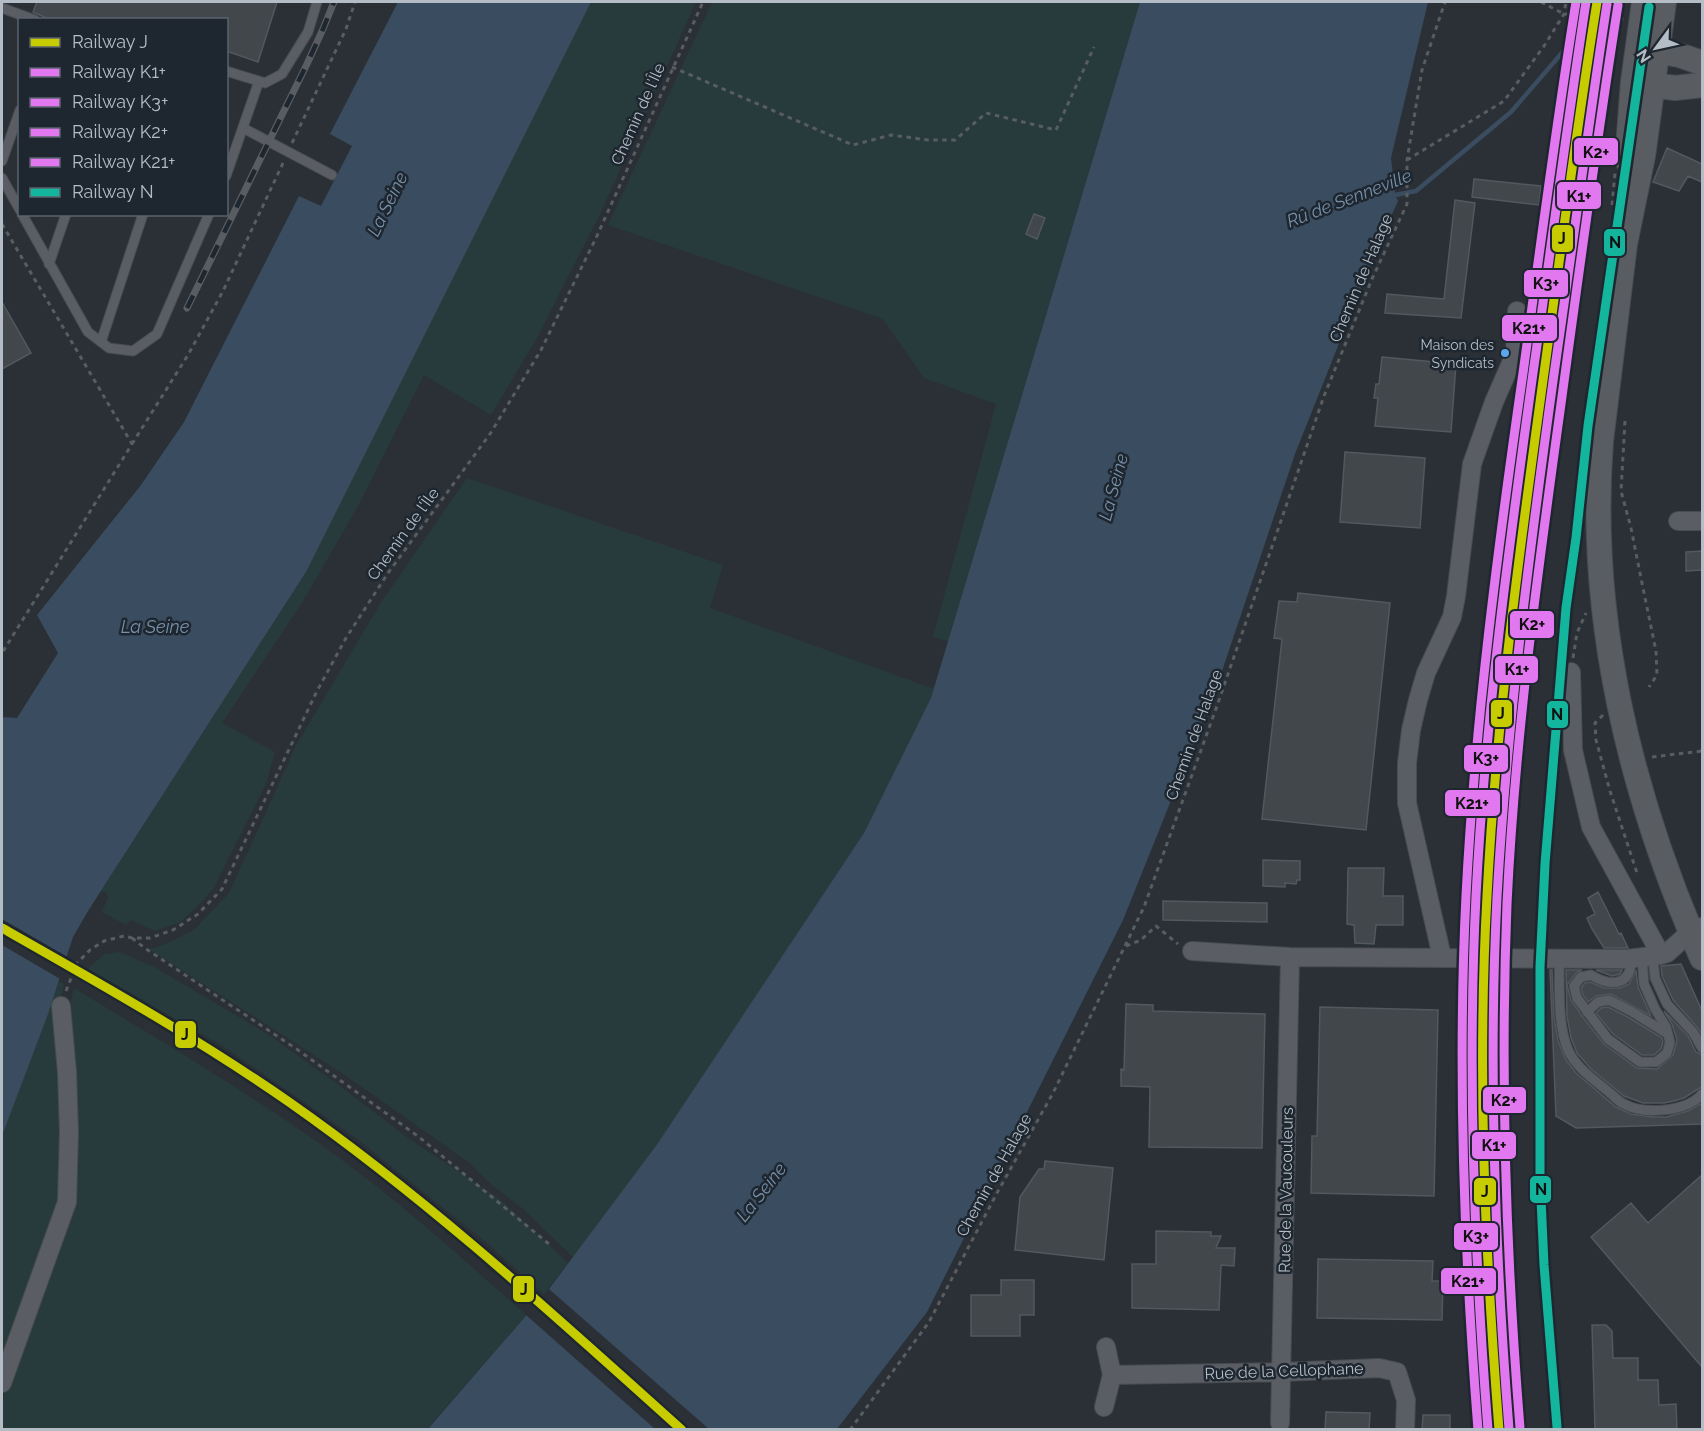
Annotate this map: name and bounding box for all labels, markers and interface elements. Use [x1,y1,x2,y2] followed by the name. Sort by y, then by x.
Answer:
[18,18,228,216] legend
[1626,18,1686,78] north arrow
[72,31,148,52] text: Railway J
[1633,46,1655,66] text: N
[606,60,669,168] street label: Chemin de l'Île
[72,61,166,82] text: Railway K1+
[72,91,168,112] text: Railway K3+
[72,121,168,142] text: Railway K2+
[1573,137,1619,166] line badge: K2+
[1583,143,1609,162] text: K2+
[72,151,175,172] text: Railway K21+
[1284,164,1415,231] water label: Rû de Senneville
[363,168,412,239] water label: La Seine
[72,181,154,202] text: Railway N
[1556,181,1602,210] line badge: K1+
[1566,187,1592,206] text: K1+
[1325,211,1397,345] street label: Chemin de Halage
[1551,224,1574,253] line badge: J
[1603,228,1626,257] line badge: N
[1558,229,1566,248] text: J
[1609,233,1621,252] text: N
[1523,269,1569,298] line badge: K3+
[1533,274,1559,293] text: K3+
[1501,314,1558,342] line badge: K21+
[1512,319,1546,338] text: K21+
[1421,337,1494,371] place label: Maison des Syndicats
[1499,347,1511,359] marker: Maison des Syndicats
[1094,451,1132,523] water label: La Seine
[362,483,443,584] street label: Chemin de l'Île
[1509,610,1555,639] line badge: K2+
[1519,615,1545,634] text: K2+
[121,616,190,637] water label: La Seine
[1494,655,1539,684] line badge: K1+
[1504,660,1530,679] text: K1+
[1162,667,1226,803] street label: Chemin de Halage
[1490,699,1513,728] line badge: J
[1546,700,1569,729] line badge: N
[1497,704,1505,723] text: J
[1551,705,1563,724] text: N
[1463,744,1509,773] line badge: K3+
[1473,749,1499,768] text: K3+
[1444,789,1501,817] line badge: K21+
[1455,794,1489,813] text: K21+
[174,1020,197,1049] line badge: J
[181,1025,189,1044] text: J
[1482,1086,1527,1114] line badge: K2+
[1491,1091,1517,1110] text: K2+
[1275,1107,1297,1273] street label: Rue de la Vaucouleurs
[952,1110,1036,1240] street label: Chemin de Halage
[1471,1131,1517,1160] line badge: K1+
[1481,1136,1507,1155] text: K1+
[732,1158,791,1225] water label: La Seine
[1529,1175,1552,1204] line badge: N
[1473,1177,1497,1206] line badge: J
[1535,1180,1547,1199] text: N
[1481,1182,1489,1201] text: J
[1453,1222,1499,1251] line badge: K3+
[1463,1227,1489,1246] text: K3+
[1440,1267,1497,1295] line badge: K21+
[1451,1272,1485,1291] text: K21+
[512,1275,535,1303] line badge: J
[520,1280,528,1299] text: J
[1204,1359,1364,1383] street label: Rue de la Cellophane

